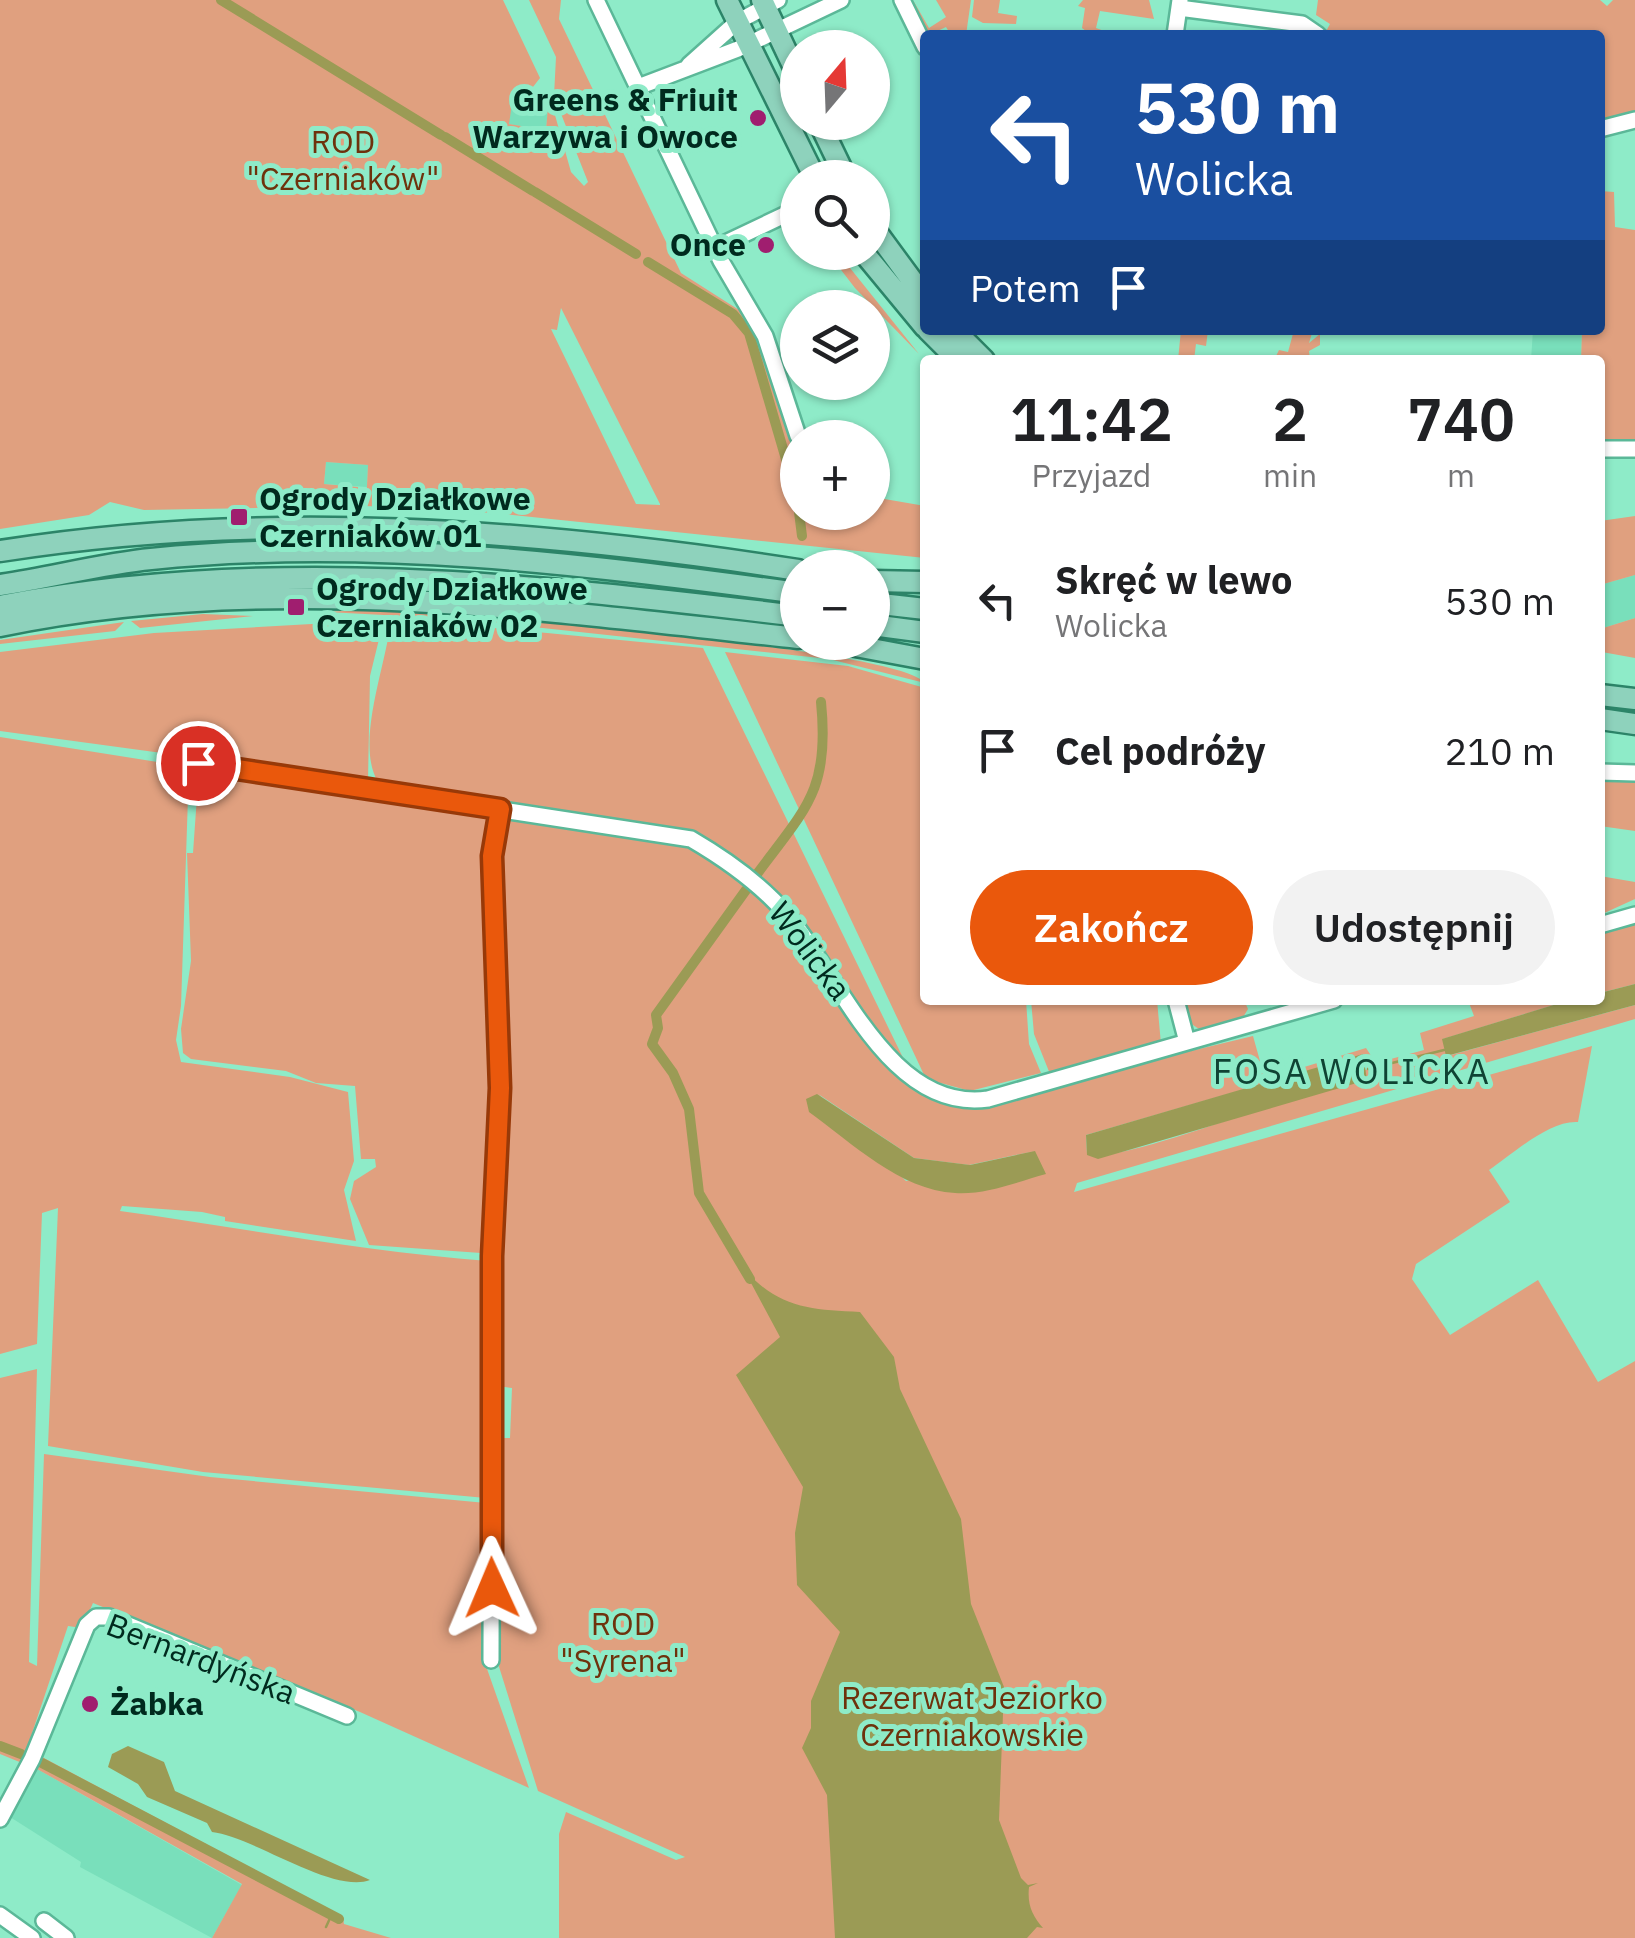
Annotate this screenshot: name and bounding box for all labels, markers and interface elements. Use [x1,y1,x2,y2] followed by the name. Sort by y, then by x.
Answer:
[780,30,890,140] north arrow
[780,30,890,660] map controls
[1135,61,1340,152] text: 530 m
[970,70,1100,200] icon: left
[472,78,738,157] place label: Greens & Friuit Warzywa i Owoce
[747,107,769,129] marker: Greens & Friuit Warzywa i Owoce
[247,120,439,199] park label: ROD "Czerniaków"
[1135,149,1293,207] text: Wolicka
[780,160,890,270] button: search
[670,223,746,265] place label: Once
[755,234,777,256] marker: Once
[1101,260,1156,315] icon: arrive
[970,263,1081,312] text: Potem
[780,290,890,400] button: layers
[1010,379,1173,458] text: 11:42
[1272,379,1308,458] text: 2
[1407,379,1515,458] text: 740
[780,420,890,530] button: +
[1032,454,1151,496] text: Przyjazd
[1263,454,1317,496] text: min
[1447,454,1475,496] text: m
[259,477,531,556] place label: Ogrody Działkowe Czerniaków 01
[228,506,250,528] marker: Ogrody Działkowe Czerniaków 01
[780,550,890,660] button: −
[1055,555,1292,604] text: Skręć w lewo
[316,567,588,646] place label: Ogrody Działkowe Czerniaków 02
[970,573,1025,628] icon: left
[1444,576,1555,625] text: 530 m
[285,596,307,618] marker: Ogrody Działkowe Czerniaków 02
[1055,604,1168,646] text: Wolicka
[156,721,241,806] pin
[970,723,1025,778] icon: arrive
[1055,726,1265,775] text: Cel podróży
[1444,726,1555,775] text: 210 m
[171,736,226,791] icon: arrive
[970,870,1253,985] button: Zakończ
[1273,870,1555,985] button: Udostępnij
[760,893,861,1008] street label: Wolicka
[1213,1048,1491,1094] district label: FOSA WOLICKA
[440,1536,544,1640] position arrow
[560,1602,686,1681] park label: ROD "Syrena"
[101,1603,302,1713] street label: Bernardyńska
[841,1676,1103,1755] park label: Rezerwat Jeziorko Czerniakowskie
[110,1682,204,1724] place label: Żabka
[79,1693,101,1715] marker: Żabka

